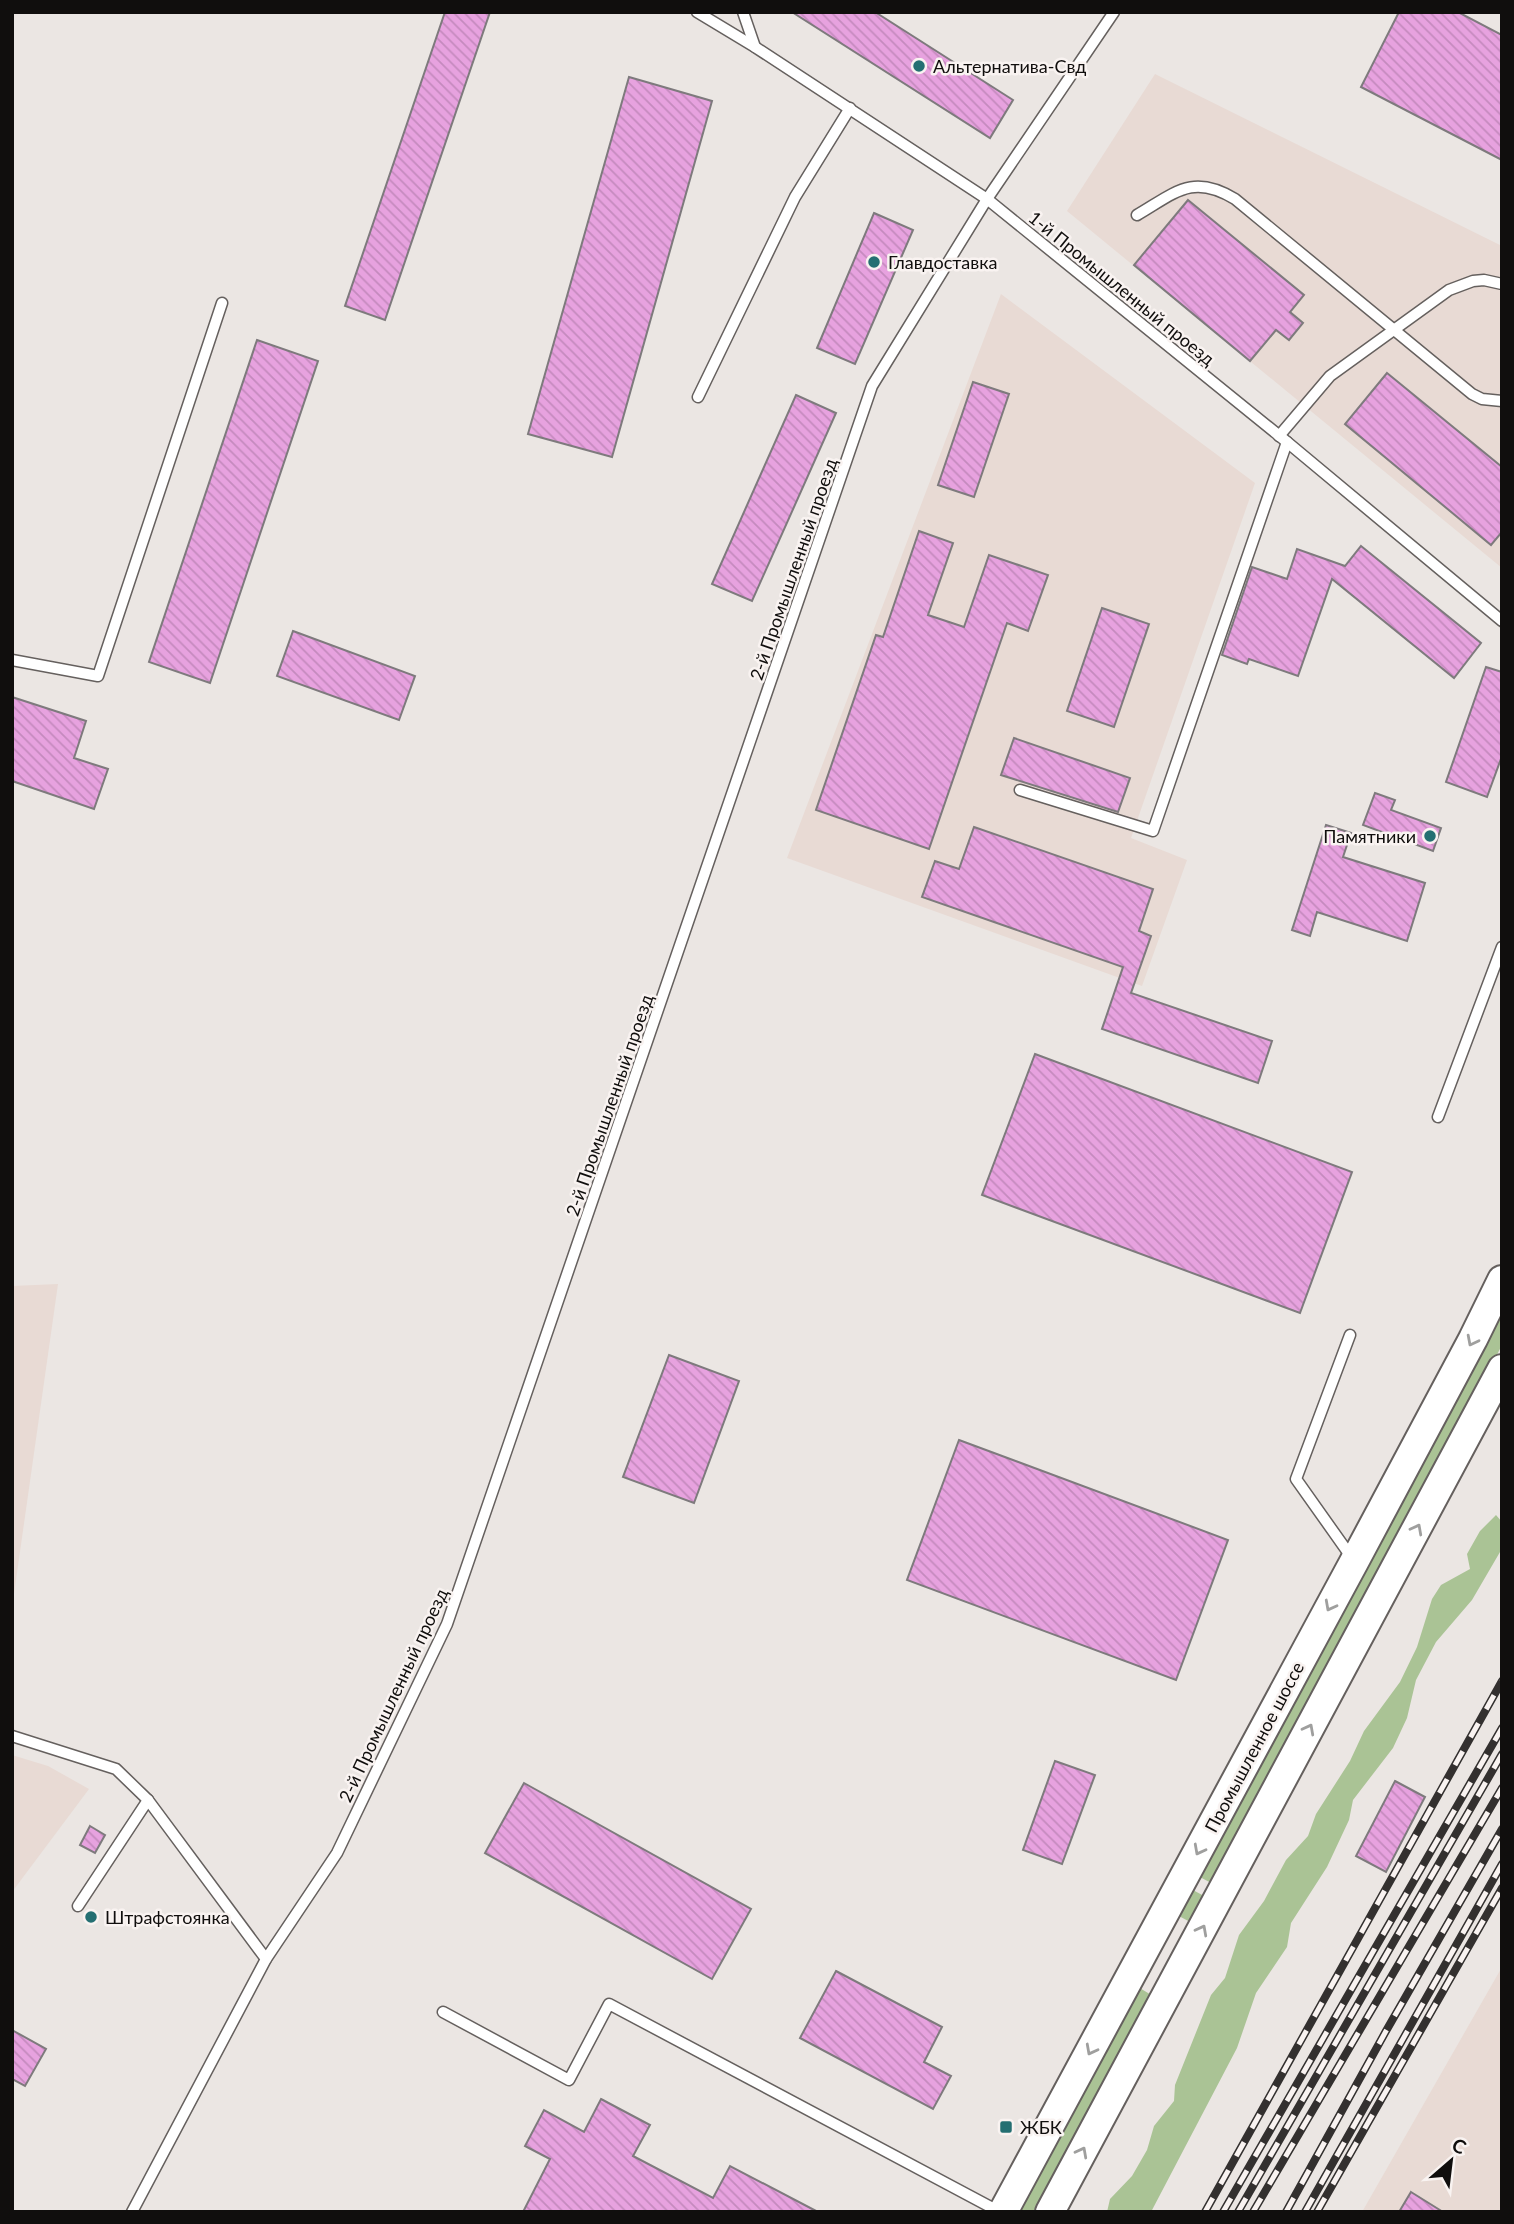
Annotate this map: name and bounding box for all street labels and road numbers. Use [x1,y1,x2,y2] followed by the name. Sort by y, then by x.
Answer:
[1024,206,1220,370] street label: 1-й Промышленный проезд
[745,455,841,683] street label: 2-й Промышленный проезд
[561,991,657,1219] street label: 2-й Промышленный проезд
[334,1585,452,1805] street label: 2-й Промышленный проезд
[1200,1658,1308,1836] street label: Промышленное шоссе

